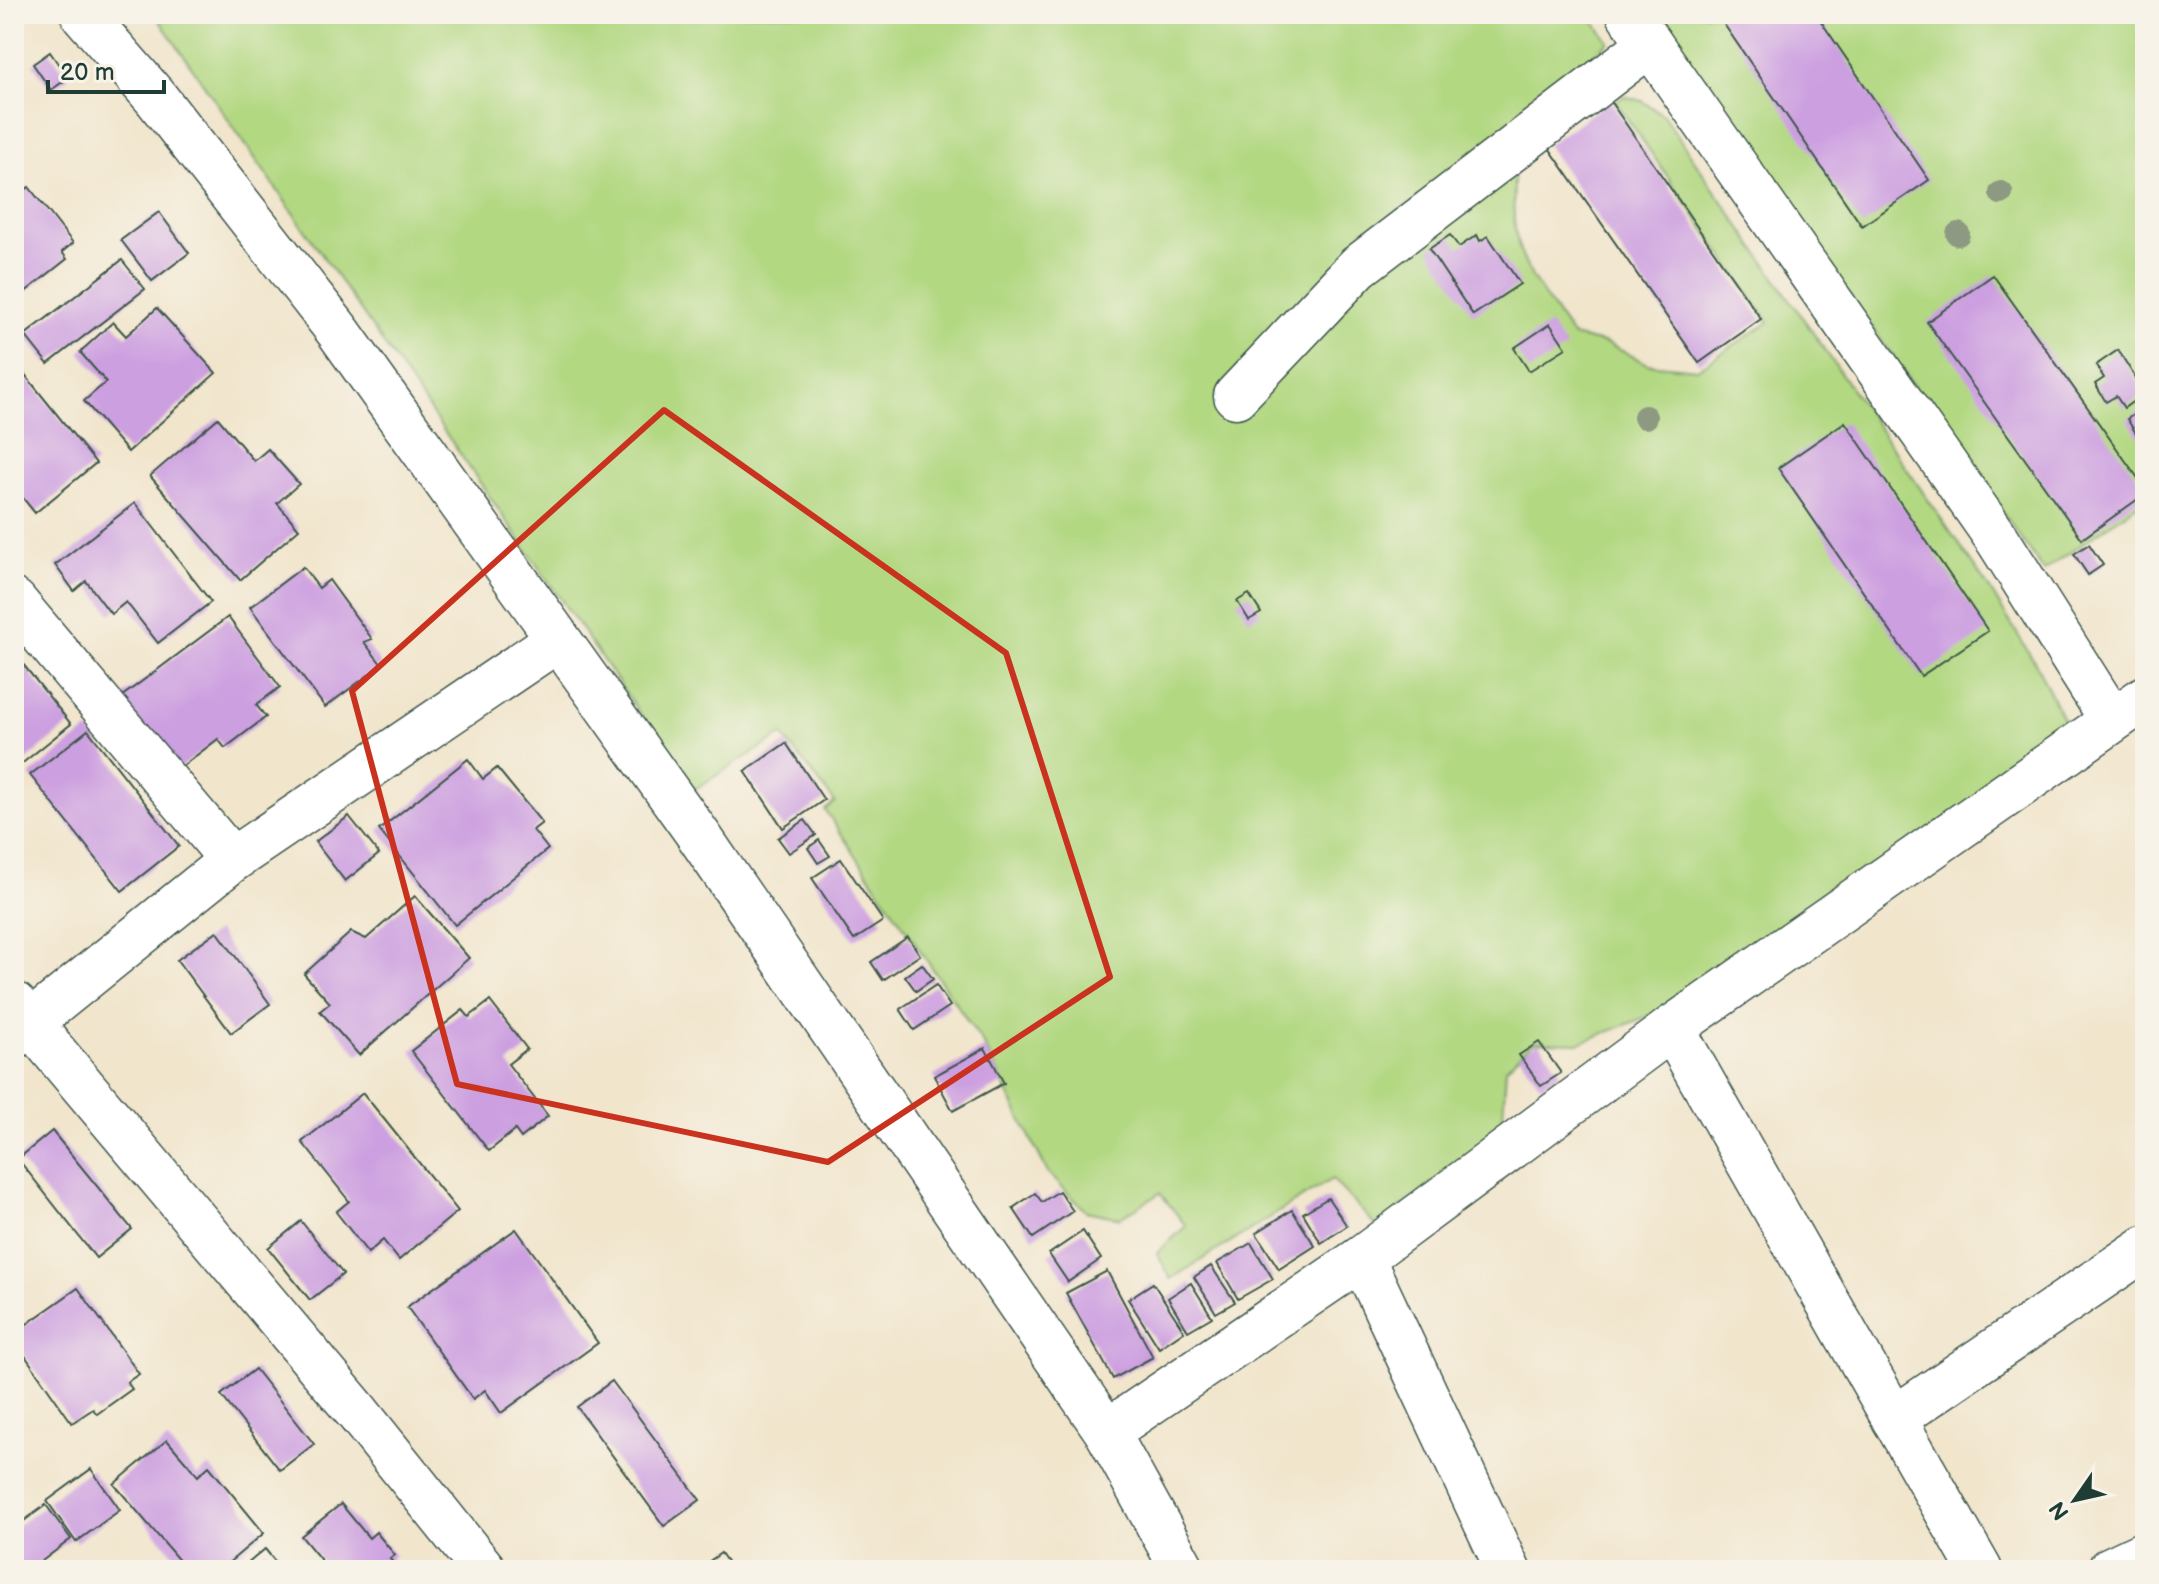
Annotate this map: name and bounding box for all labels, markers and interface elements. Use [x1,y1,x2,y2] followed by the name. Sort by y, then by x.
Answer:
[48,44,164,94] scale bar
[60,58,115,87] text: 20 m
[2035,1460,2115,1540] north arrow
[2044,1496,2075,1525] text: N

